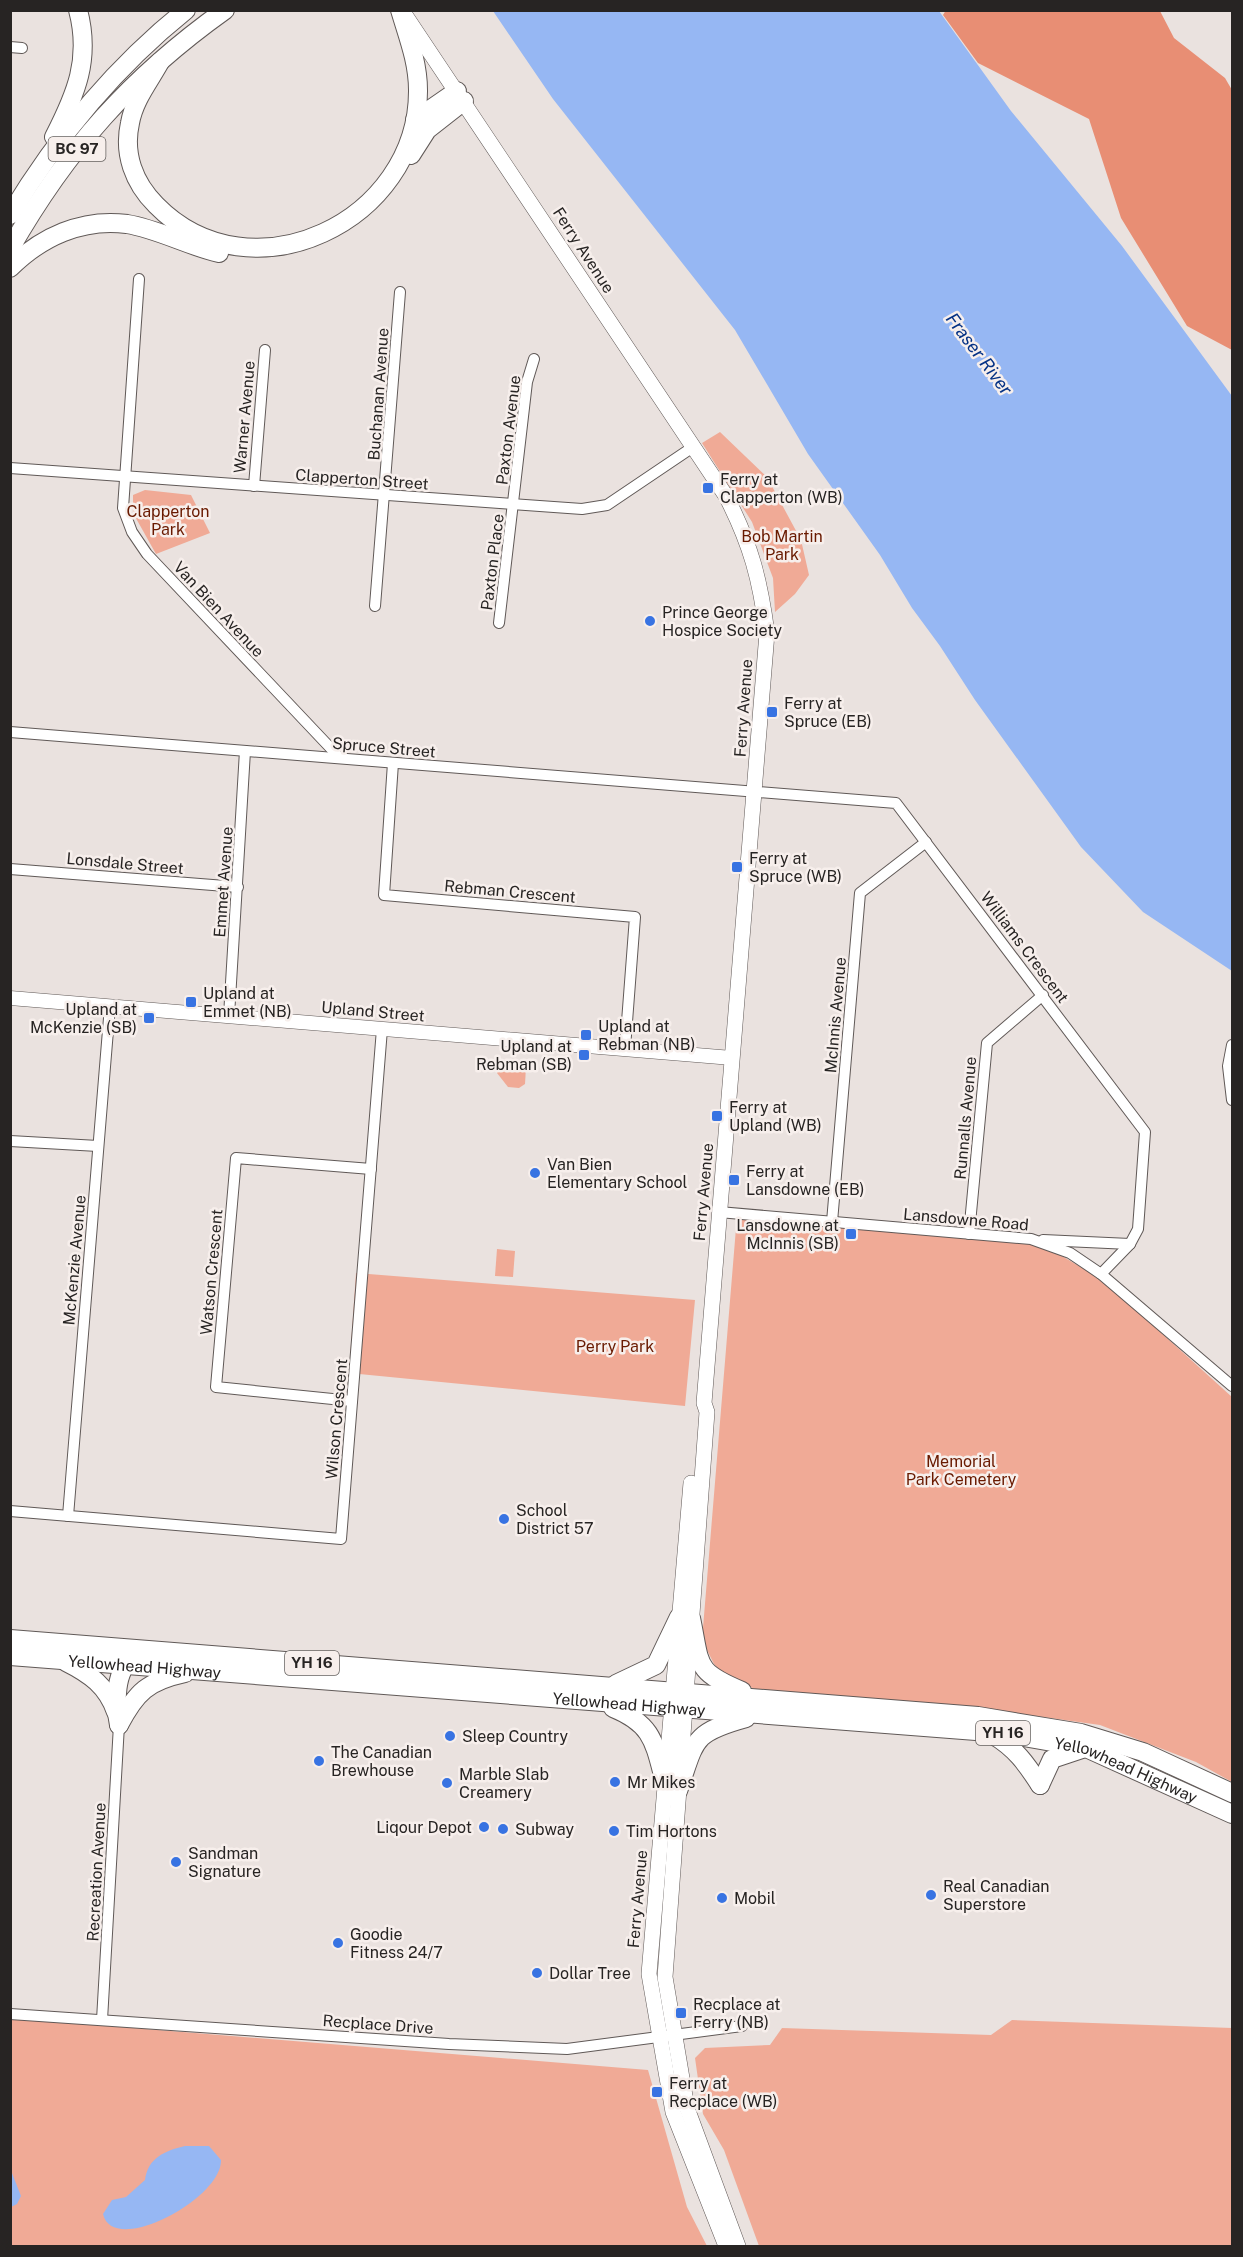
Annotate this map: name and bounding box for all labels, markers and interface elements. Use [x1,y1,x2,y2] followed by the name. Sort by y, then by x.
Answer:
[48,137,106,161] road number: BC 97
[549,204,618,297] street label: Ferry Avenue
[942,309,1017,399] water label: Fraser River
[364,327,393,461] street label: Buchanan Avenue
[230,360,259,474] street label: Warner Avenue
[492,374,525,486] street label: Paxton Avenue
[295,465,429,494] street label: Clapperton Street
[720,470,843,507] place label: Ferry at Clapperton (WB)
[701,481,715,495] marker: Ferry at Clapperton (WB)
[126,502,210,539] park label: Clapperton Park
[477,513,508,611] street label: Paxton Place
[741,527,823,564] park label: Bob Martin Park
[169,558,268,661] street label: Van Bien Avenue
[662,603,782,640] place label: Prince George Hospice Society
[643,614,657,628] marker: Prince George Hospice Society
[731,658,756,758] street label: Ferry Avenue
[784,694,872,731] place label: Ferry at Spruce (EB)
[765,705,779,719] marker: Ferry at Spruce (EB)
[331,734,437,761] street label: Spruce Street
[210,826,237,938] street label: Emmet Avenue
[66,849,184,878] street label: Lonsdale Street
[749,849,842,886] place label: Ferry at Spruce (WB)
[730,860,744,874] marker: Ferry at Spruce (WB)
[443,876,577,907] street label: Rebman Crescent
[977,888,1073,1007] street label: Williams Crescent
[821,956,850,1074] street label: McInnis Avenue
[203,984,292,1021] place label: Upland at Emmet (NB)
[184,995,198,1009] marker: Upland at Emmet (NB)
[320,998,425,1025] street label: Upland Street
[30,1000,137,1037] place label: Upland at McKenzie (SB)
[142,1011,156,1025] marker: Upland at McKenzie (SB)
[598,1017,695,1054] place label: Upland at Rebman (NB)
[579,1028,593,1042] marker: Upland at Rebman (NB)
[476,1037,572,1074] place label: Upland at Rebman (SB)
[577,1048,591,1062] marker: Upland at Rebman (SB)
[951,1056,980,1180] street label: Runnalls Avenue
[729,1098,822,1135] place label: Ferry at Upland (WB)
[710,1109,724,1123] marker: Ferry at Upland (WB)
[690,1142,717,1242] street label: Ferry Avenue
[547,1155,688,1192] place label: Van Bien Elementary School
[746,1162,865,1199] place label: Ferry at Lansdowne (EB)
[528,1166,542,1180] marker: Van Bien Elementary School
[727,1173,741,1187] marker: Ferry at Lansdowne (EB)
[59,1194,90,1326] street label: McKenzie Avenue
[902,1205,1030,1234] street label: Lansdowne Road
[197,1208,226,1336] street label: Watson Crescent
[736,1216,839,1253] place label: Lansdowne at McInnis (SB)
[844,1227,858,1241] marker: Lansdowne at McInnis (SB)
[576,1337,654,1356] park label: Perry Park
[322,1358,351,1480] street label: Wilson Crescent
[906,1452,1017,1489] park label: Memorial Park Cemetery
[516,1501,594,1538] place label: School District 57
[497,1512,511,1526] marker: School District 57
[285,1651,339,1675] road number: YH 16
[67,1652,222,1682] street label: Yellowhead Highway
[552,1689,707,1720] street label: Yellowhead Highway
[976,1721,1030,1745] road number: YH 16
[462,1727,569,1746] place label: Sleep Country
[443,1729,457,1743] marker: Sleep Country
[1053,1734,1201,1807] street label: Yellowhead Highway
[331,1743,432,1780] place label: The Canadian Brewhouse
[312,1754,326,1768] marker: The Canadian Brewhouse
[459,1765,549,1802] place label: Marble Slab Creamery
[627,1773,695,1792] place label: Mr Mikes
[608,1775,622,1789] marker: Mr Mikes
[440,1776,454,1790] marker: Marble Slab Creamery
[83,1802,110,1942] street label: Recreation Avenue
[376,1818,472,1837] place label: Liqour Depot
[477,1820,491,1834] marker: Liqour Depot
[515,1820,574,1839] place label: Subway
[496,1822,510,1836] marker: Subway
[626,1822,717,1841] place label: Tim Hortons
[607,1824,621,1838] marker: Tim Hortons
[188,1844,261,1881] place label: Sandman Signature
[624,1849,651,1949] street label: Ferry Avenue
[169,1855,183,1869] marker: Sandman Signature
[943,1877,1050,1914] place label: Real Canadian Superstore
[924,1888,938,1902] marker: Real Canadian Superstore
[734,1889,776,1908] place label: Mobil
[715,1891,729,1905] marker: Mobil
[350,1925,443,1962] place label: Goodie Fitness 24/7
[331,1936,345,1950] marker: Goodie Fitness 24/7
[549,1964,631,1983] place label: Dollar Tree
[530,1966,544,1980] marker: Dollar Tree
[693,1995,781,2032] place label: Recplace at Ferry (NB)
[674,2006,688,2020] marker: Recplace at Ferry (NB)
[322,2011,434,2038] street label: Recplace Drive
[669,2074,778,2111] place label: Ferry at Recplace (WB)
[650,2085,664,2099] marker: Ferry at Recplace (WB)

